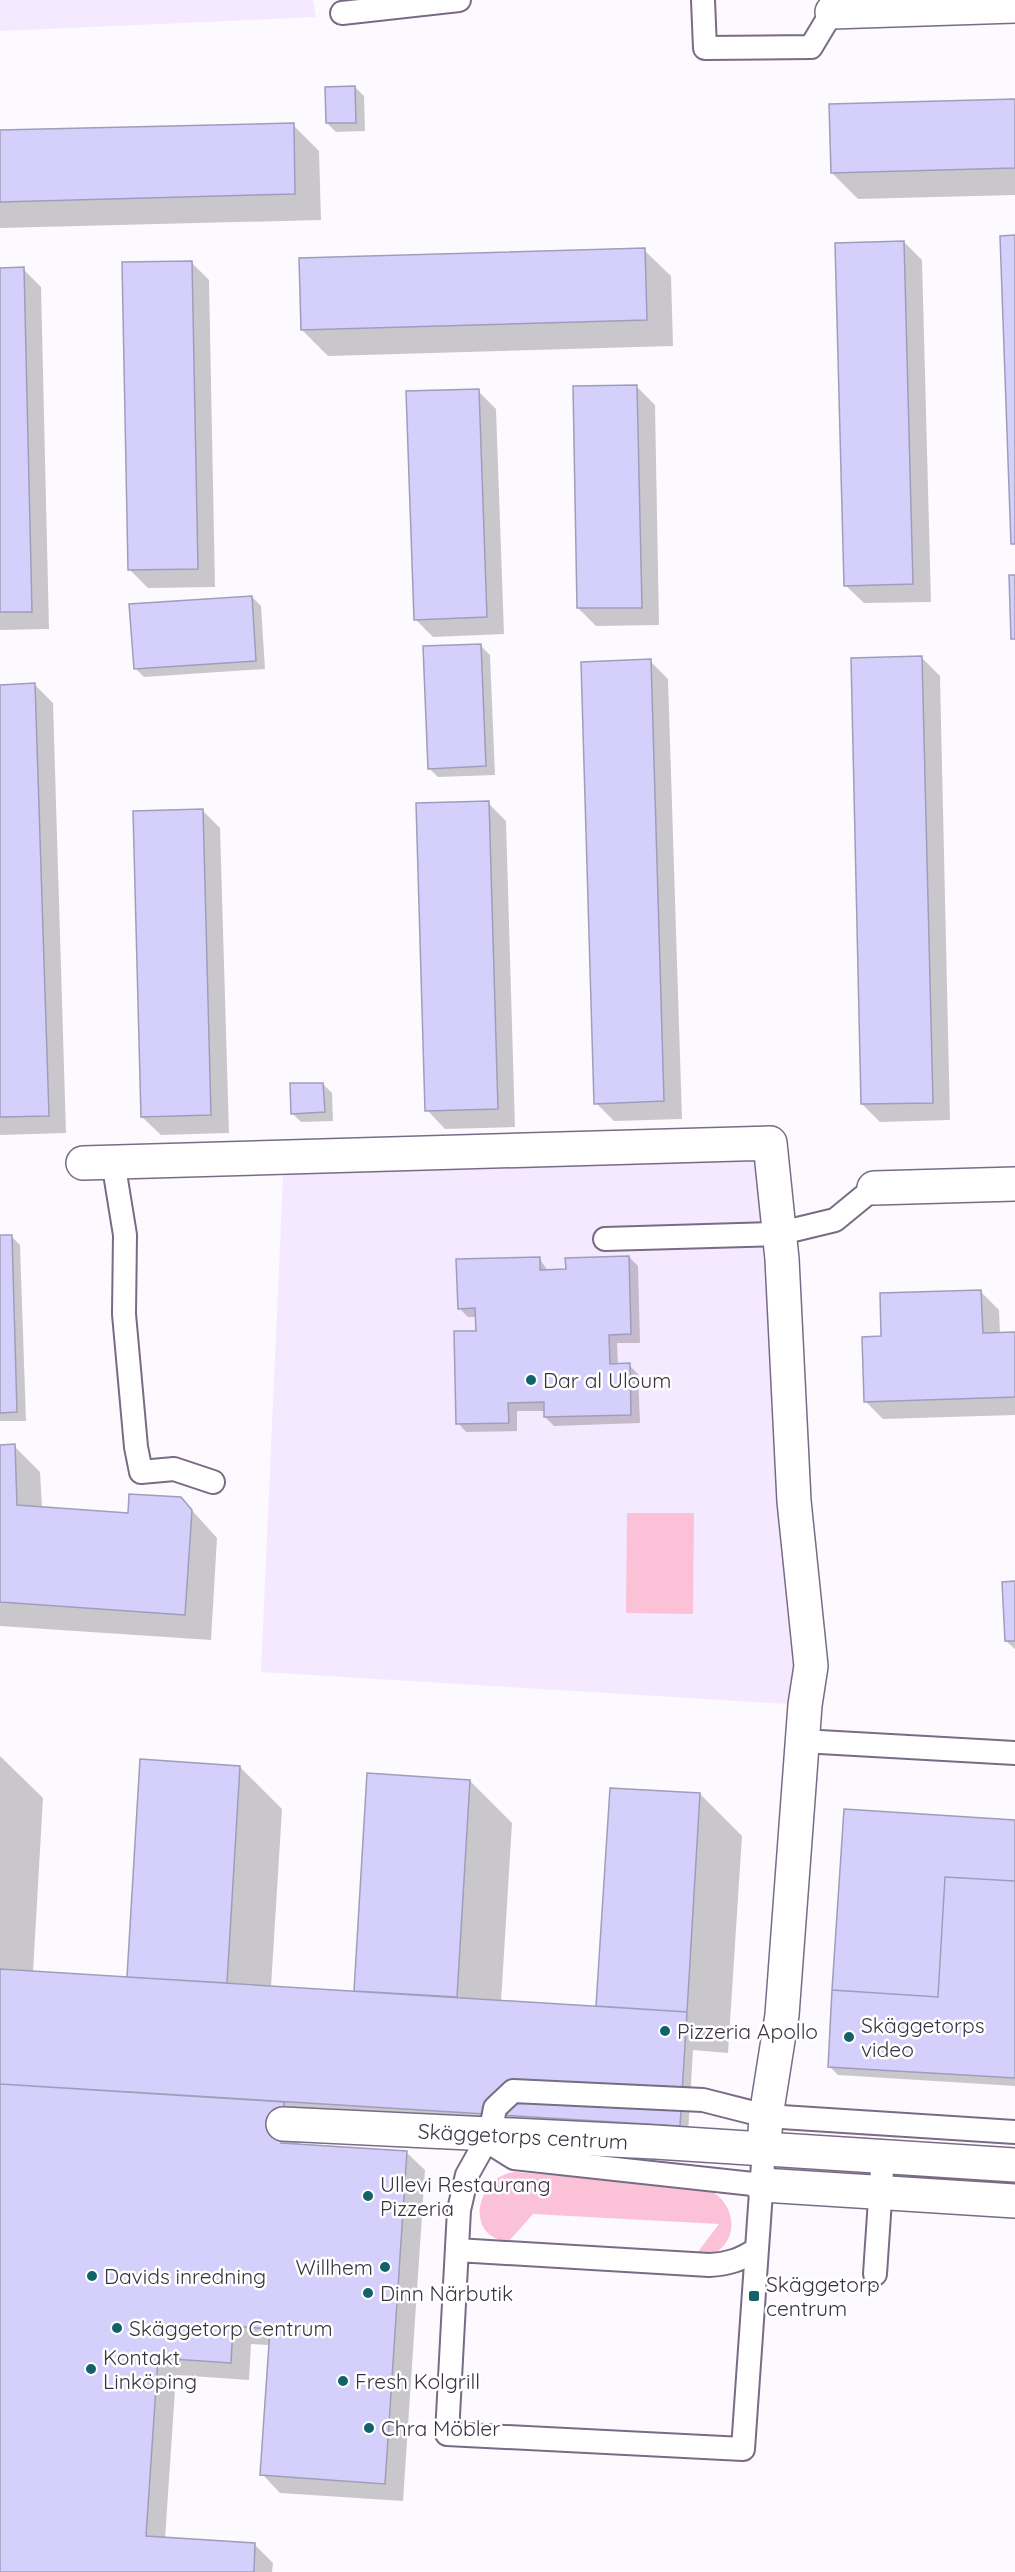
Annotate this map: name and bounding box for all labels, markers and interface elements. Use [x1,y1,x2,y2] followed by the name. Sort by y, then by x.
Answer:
[543,1367,671,1393] place label: Dar al Uloum
[524,1373,538,1387] marker: Dar al Uloum
[861,2012,985,2062] place label: Skäggetorps video
[677,2018,818,2044] place label: Pizzeria Apollo
[658,2024,672,2038] marker: Pizzeria Apollo
[842,2030,856,2044] marker: Skäggetorps video
[417,2118,629,2154] street label: Skäggetorps centrum
[380,2171,551,2221] place label: Ullevi Restaurang Pizzeria
[361,2189,375,2203] marker: Ullevi Restaurang Pizzeria
[296,2254,373,2280] place label: Willhem
[378,2260,392,2274] marker: Willhem
[104,2263,266,2289] place label: Davids inredning
[85,2269,99,2283] marker: Davids inredning
[766,2271,880,2321] place label: Skäggetorp centrum
[380,2280,513,2306] place label: Dinn Närbutik
[361,2286,375,2300] marker: Dinn Närbutik
[747,2289,761,2303] marker: Skäggetorp centrum
[129,2315,333,2341] place label: Skäggetorp Centrum
[110,2321,124,2335] marker: Skäggetorp Centrum
[103,2344,197,2394] place label: Kontakt Linköping
[84,2362,98,2376] marker: Kontakt Linköping
[355,2368,480,2394] place label: Fresh Kolgrill
[336,2374,350,2388] marker: Fresh Kolgrill
[381,2415,500,2441] place label: Chra Möbler
[362,2421,376,2435] marker: Chra Möbler

